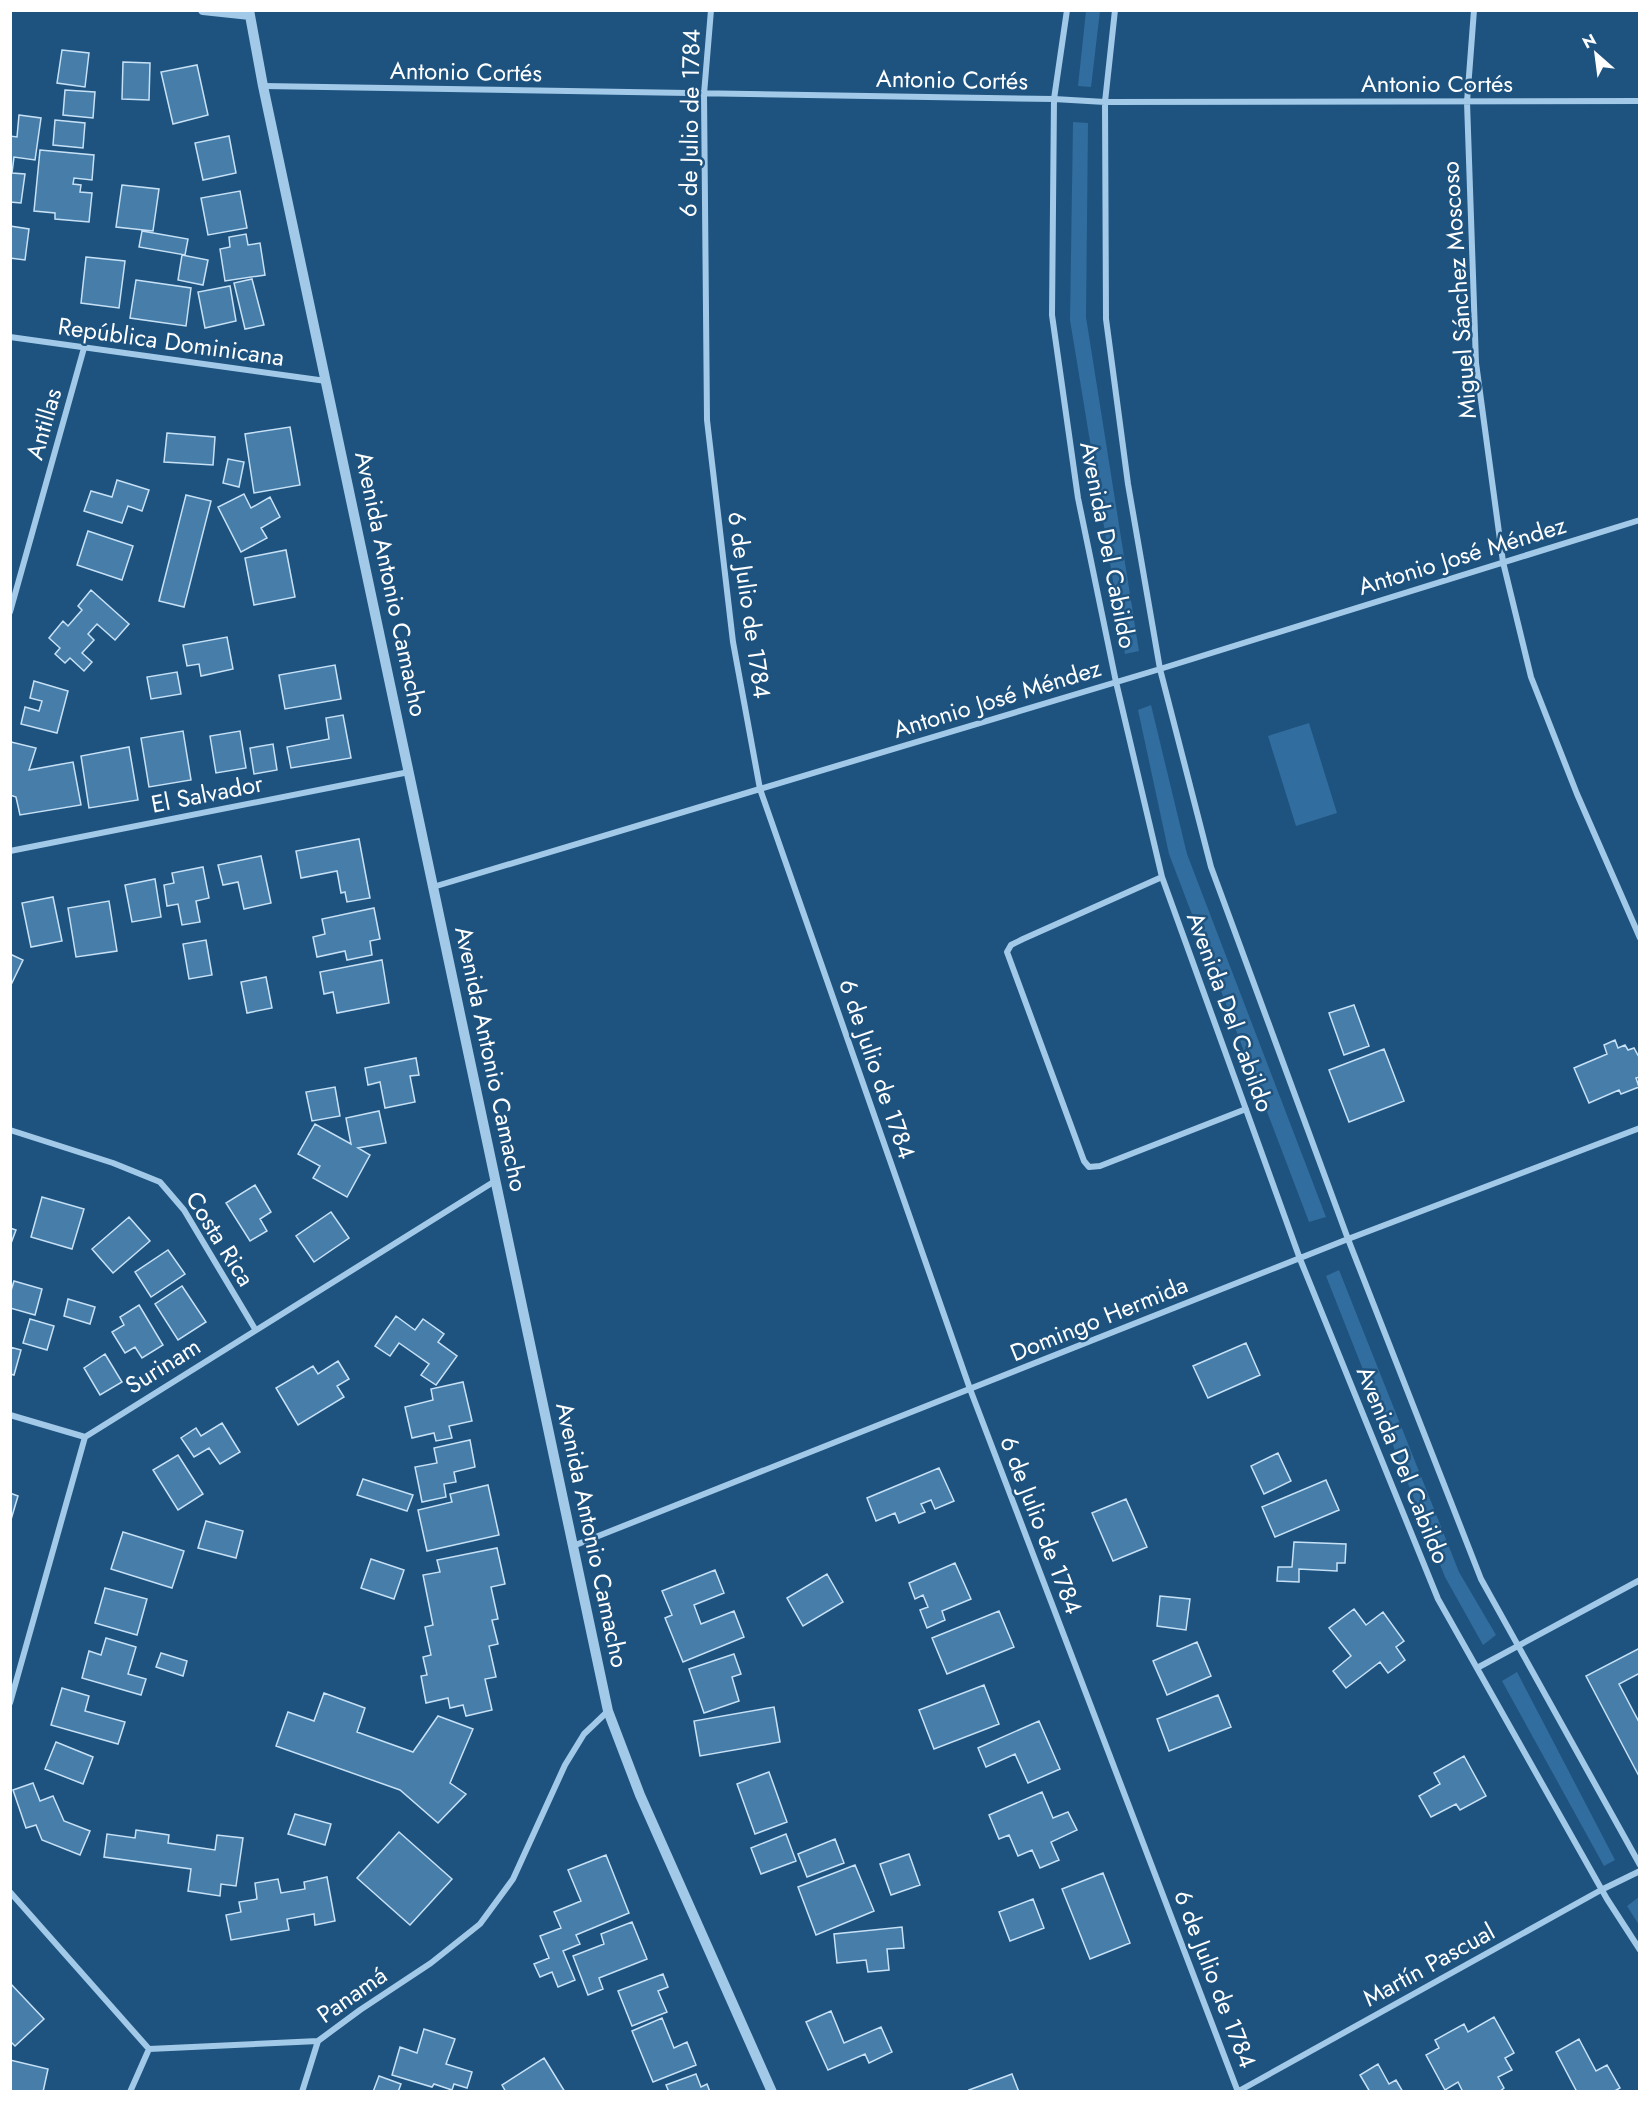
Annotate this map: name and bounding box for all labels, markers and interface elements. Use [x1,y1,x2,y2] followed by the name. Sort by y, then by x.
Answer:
[1566,24,1626,84] north arrow
[670,28,709,218] street label: 6 de Julio de 1784
[1578,28,1600,54] text: N
[390,53,542,90] street label: Antonio Cortés
[876,61,1028,98] street label: Antonio Cortés
[1361,66,1513,101] street label: Antonio Cortés
[1432,160,1485,420] street label: Miguel Sánchez Moscoso
[56,308,286,375] street label: República Dominicana
[17,384,70,464] street label: Antillas
[1071,438,1146,651] street label: Avenida Del Cabildo
[346,448,437,720] street label: Avenida Antonio Camacho
[1354,507,1570,604] street label: Antonio José Méndez
[719,509,780,701] street label: 6 de Julio de 1784
[889,650,1105,747] street label: Antonio José Méndez
[148,765,267,821] street label: El Salvador
[1178,907,1283,1117] street label: Avenida Del Cabildo
[446,923,537,1195] street label: Avenida Antonio Camacho
[830,974,925,1164] street label: 6 de Julio de 1784
[177,1184,263,1293] street label: Costa Rica
[1005,1267,1193,1370] street label: Domingo Hermida
[118,1329,207,1402] street label: Surinam
[1348,1361,1459,1569] street label: Avenida Del Cabildo
[547,1399,638,1671] street label: Avenida Antonio Camacho
[991,1431,1092,1619] street label: 6 de Julio de 1784
[1165,1885,1266,2073] street label: 6 de Julio de 1784
[1357,1914,1501,2015] street label: Martín Pascual
[310,1958,394,2031] street label: Panamá

